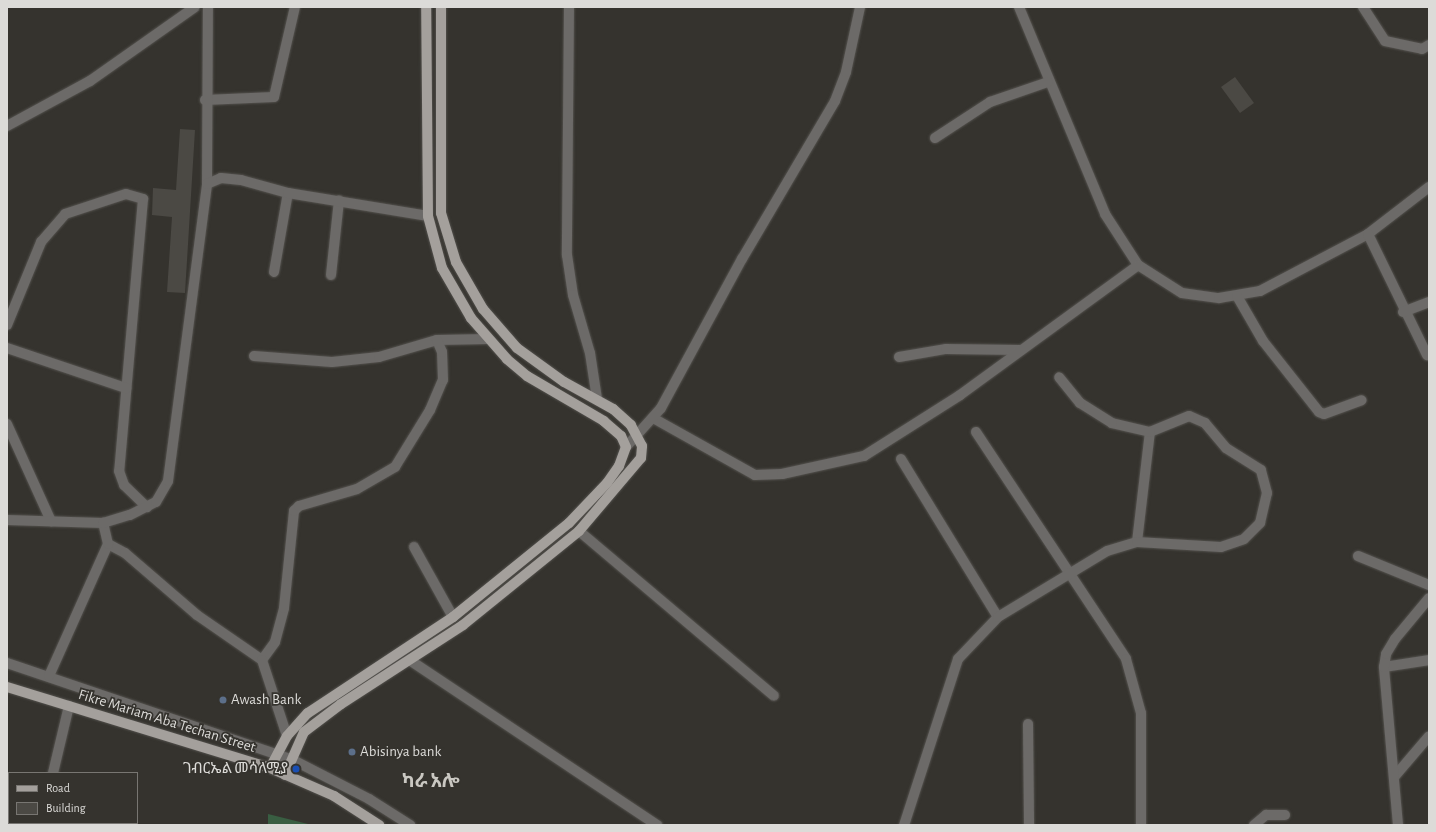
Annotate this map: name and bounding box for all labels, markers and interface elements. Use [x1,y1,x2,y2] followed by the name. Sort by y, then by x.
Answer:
[76,685,258,757] street label: Fikre Mariam Aba Techan Street
[231,691,301,709] place label: Awash Bank
[218,695,228,705] marker: Awash Bank
[360,743,441,761] place label: Abisinya bank
[347,747,357,757] marker: Abisinya bank
[183,760,288,778] place label: ገብርኤል መሳለሚያ
[291,764,301,774] marker: ገብርኤል መሳለሚያ
[402,771,460,793] district label: ካራ አሎ
[8,772,138,824] legend
[46,782,70,794] text: Road
[46,802,86,814] text: Building

